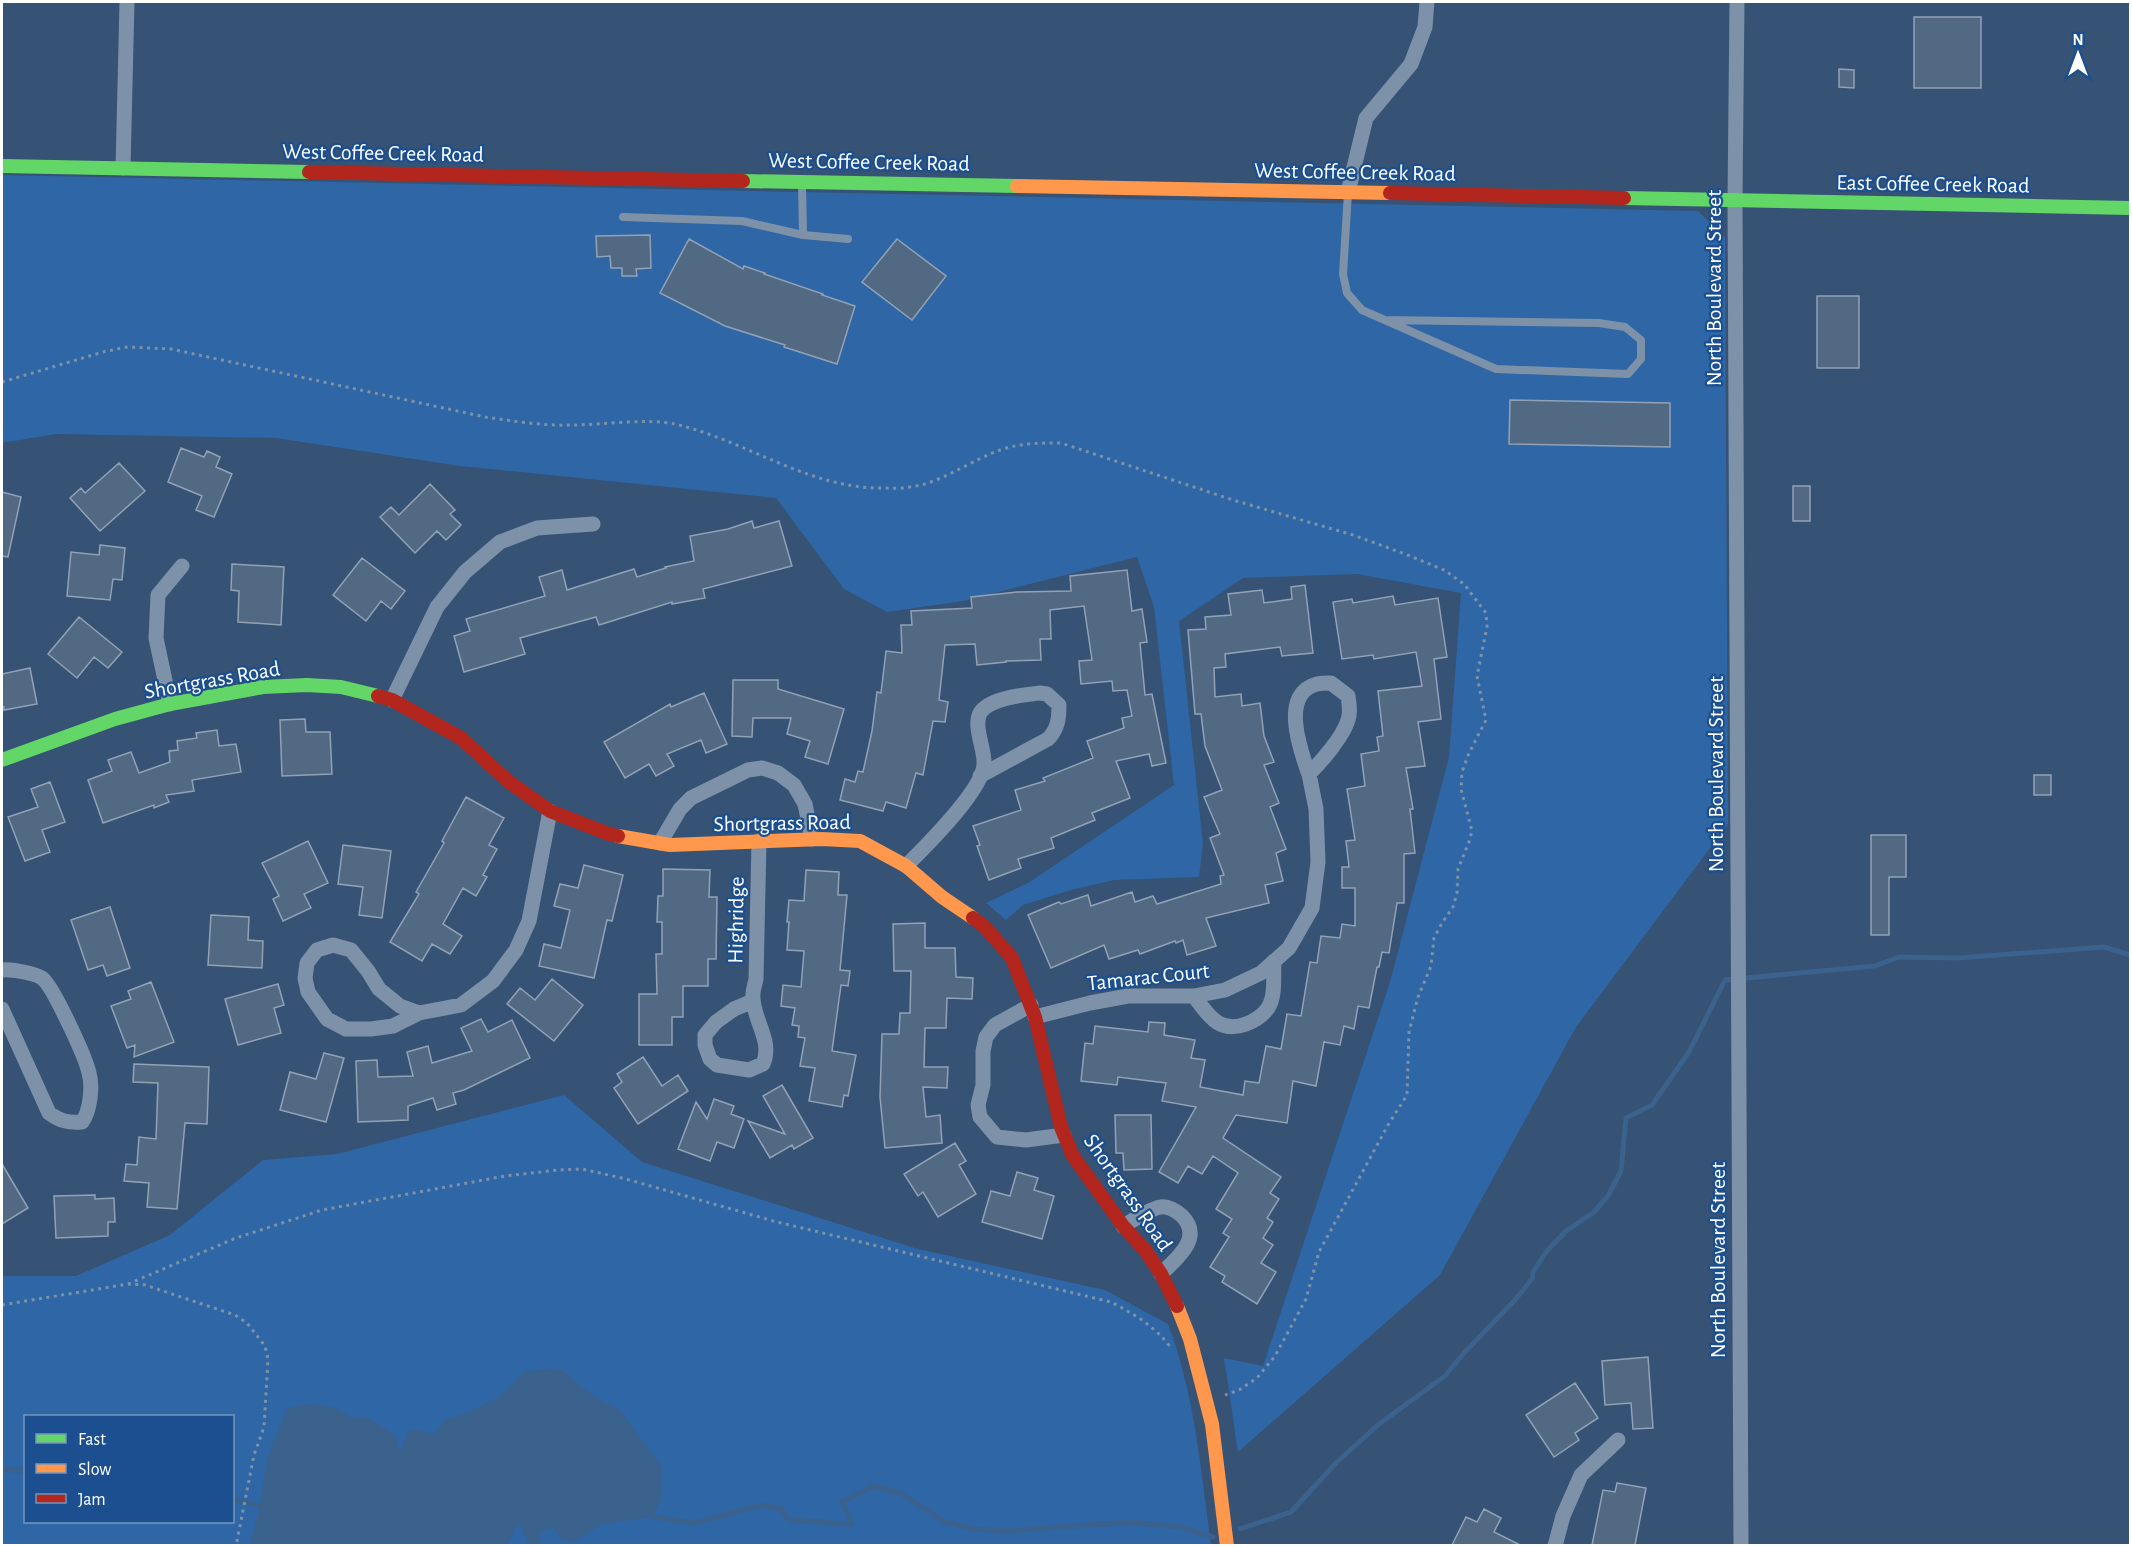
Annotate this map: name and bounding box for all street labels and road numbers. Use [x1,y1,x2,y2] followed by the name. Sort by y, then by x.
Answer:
[282,140,484,166] street label: West Coffee Creek Road
[768,149,970,175] street label: West Coffee Creek Road
[1254,159,1456,185] street label: West Coffee Creek Road
[1836,171,2030,197] street label: East Coffee Creek Road
[1703,190,1725,386] street label: North Boulevard Street
[143,657,282,703] street label: Shortgrass Road
[1705,676,1727,872] street label: North Boulevard Street
[713,811,851,835] street label: Shortgrass Road
[724,876,748,964] street label: Highridge
[1086,960,1210,994] street label: Tamarac Court
[1080,1130,1177,1255] street label: Shortgrass Road
[1707,1162,1729,1358] street label: North Boulevard Street

